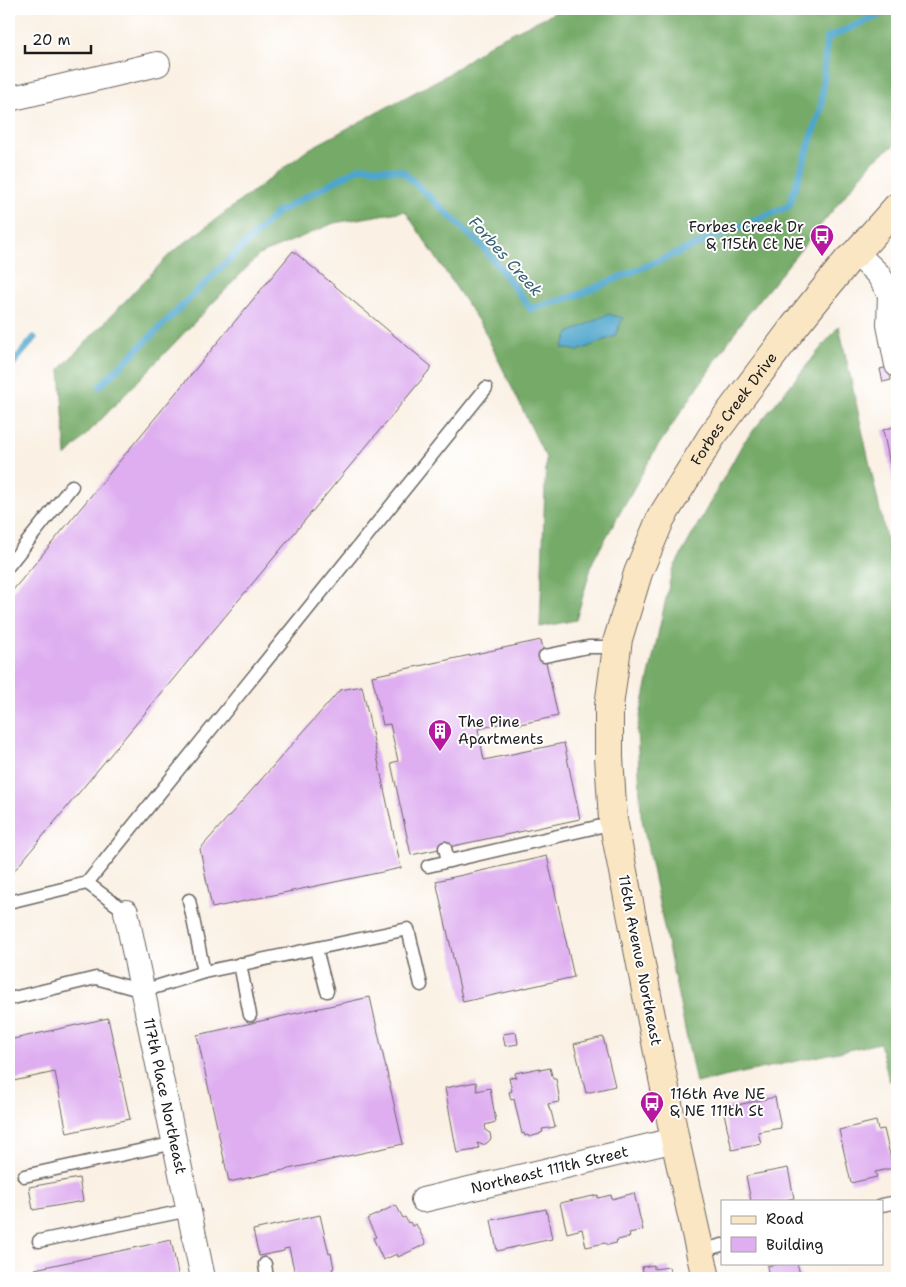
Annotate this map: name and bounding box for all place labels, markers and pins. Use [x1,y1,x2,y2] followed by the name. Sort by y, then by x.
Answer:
[689,217,804,254] place label: Forbes Creek Dr & 115th Ct NE
[809,223,835,257] bus stop icon: Forbes Creek Dr & 115th Ct NE
[458,712,544,749] place label: The Pine Apartments
[427,718,453,752] building icon: The Pine Apartments
[670,1084,765,1121] place label: 116th Ave NE & NE 111th St
[639,1090,665,1124] bus stop icon: 116th Ave NE & NE 111th St

